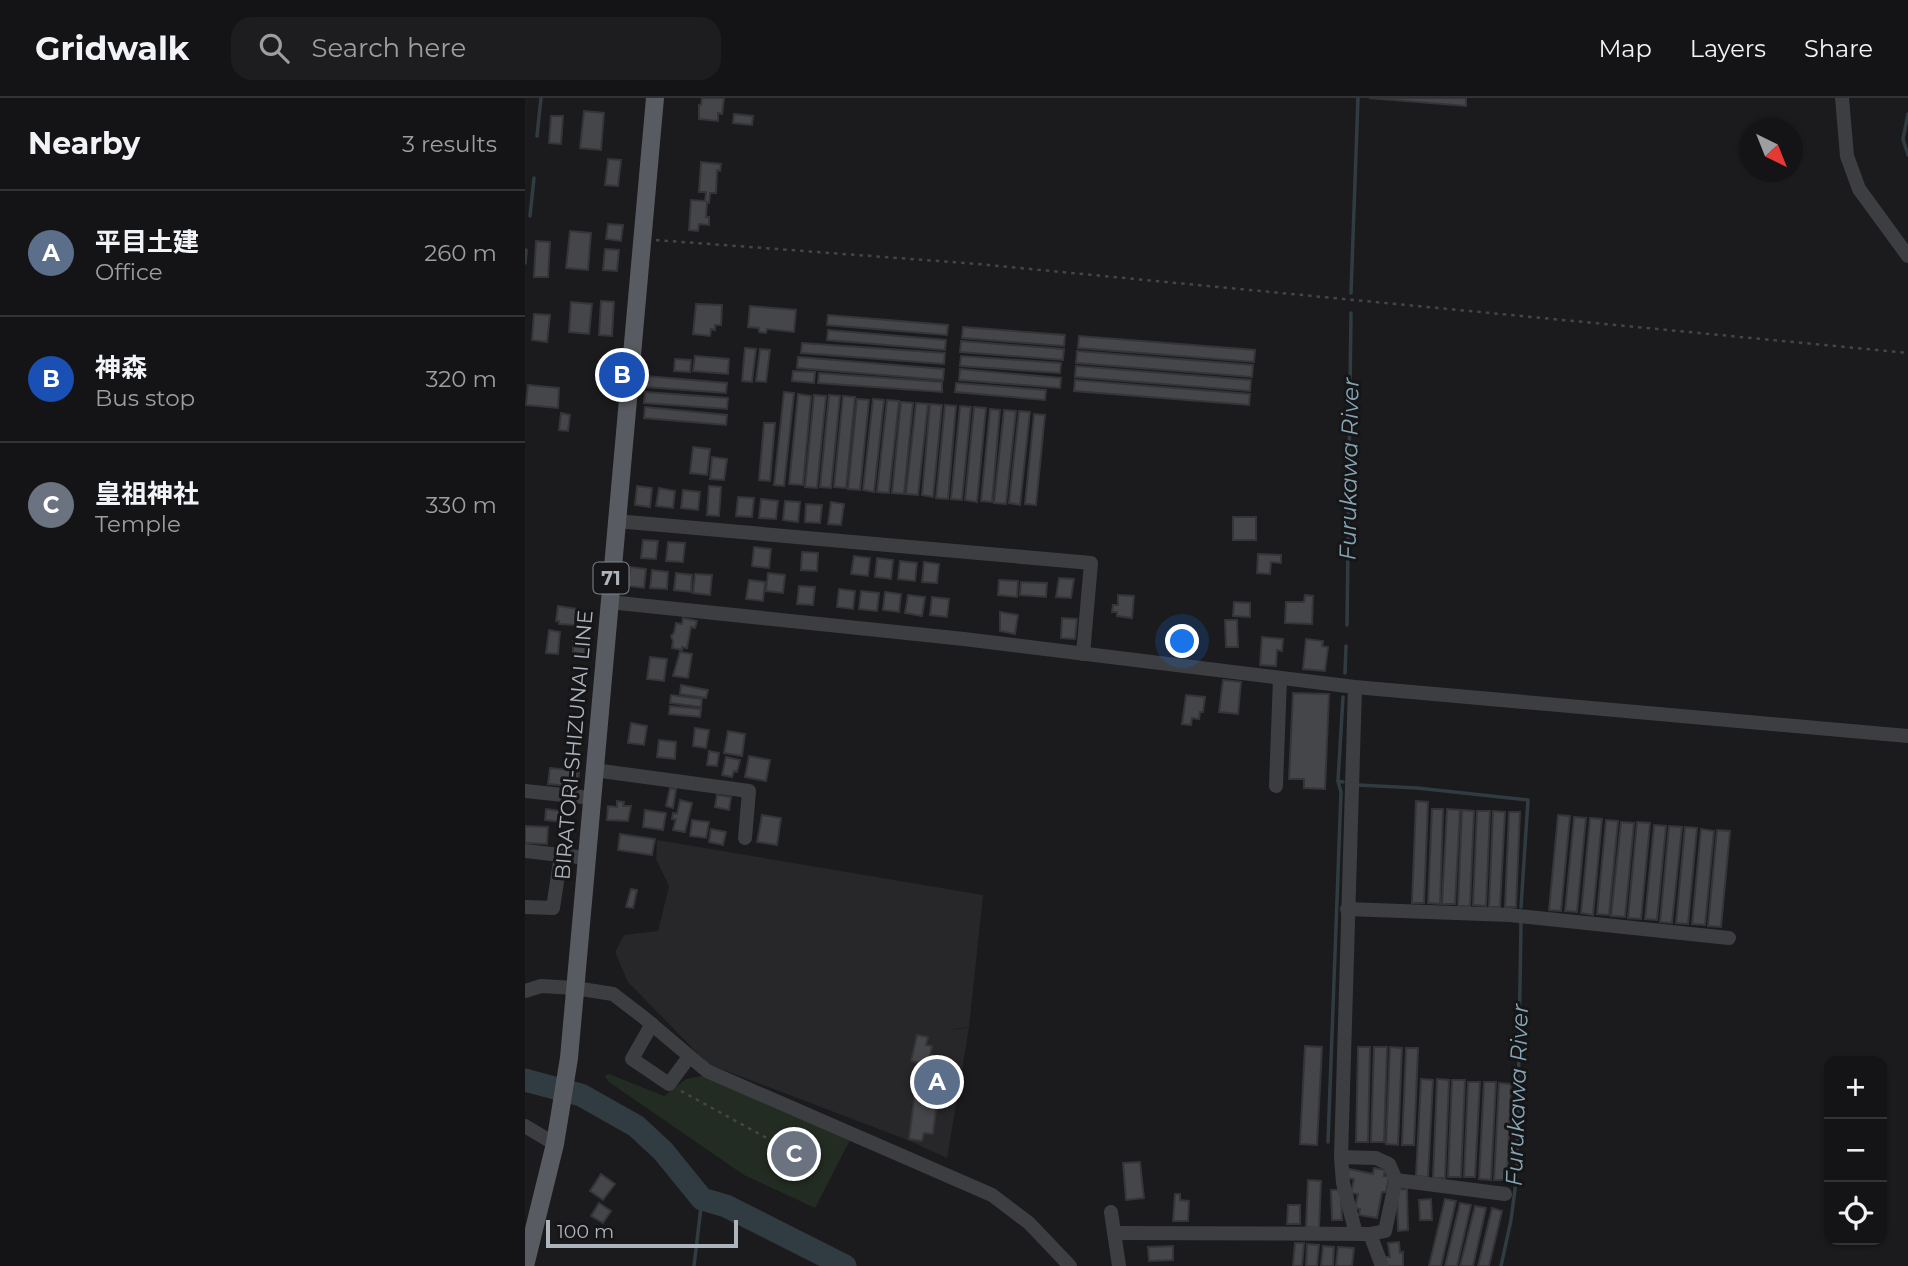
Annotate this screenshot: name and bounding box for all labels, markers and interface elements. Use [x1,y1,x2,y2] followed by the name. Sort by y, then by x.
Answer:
[231,17,721,80] search box
[35,28,189,68] text: Gridwalk
[255,29,293,67] icon: search
[311,32,466,64] text: Search here
[1598,34,1652,63] text: Map
[1690,34,1766,63] text: Layers
[1804,34,1873,63] text: Share
[1740,119,1803,182] north arrow
[28,125,140,162] text: Nearby
[402,130,497,158] text: 3 results
[95,226,199,258] text: 平目土建
[42,239,60,267] text: A
[424,239,497,267] text: 260 m
[95,258,163,286] text: Office
[599,349,645,401] pin: B
[95,352,147,384] text: 神森
[42,365,60,393] text: B
[425,365,497,393] text: 320 m
[1333,377,1365,561] water label: Furukawa River
[95,384,195,412] text: Bus stop
[95,478,199,510] text: 皇祖神社
[43,491,59,519] text: C
[426,491,497,519] text: 330 m
[95,510,181,538] text: Temple
[593,562,629,593] road number: 71
[549,609,598,881] street label: BIRATORI-SHIZUNAI LINE
[1165,624,1199,658] your location
[1500,1002,1534,1187] water label: Furukawa River
[914,1056,960,1108] pin: A
[1824,1056,1887,1245] map controls
[1824,1056,1887,1119] button: +
[1824,1119,1887,1182] button: −
[771,1128,817,1180] pin: C
[1824,1182,1887,1245] button: locate
[546,1217,739,1249] scale bar
[557,1220,614,1243] text: 100 m

